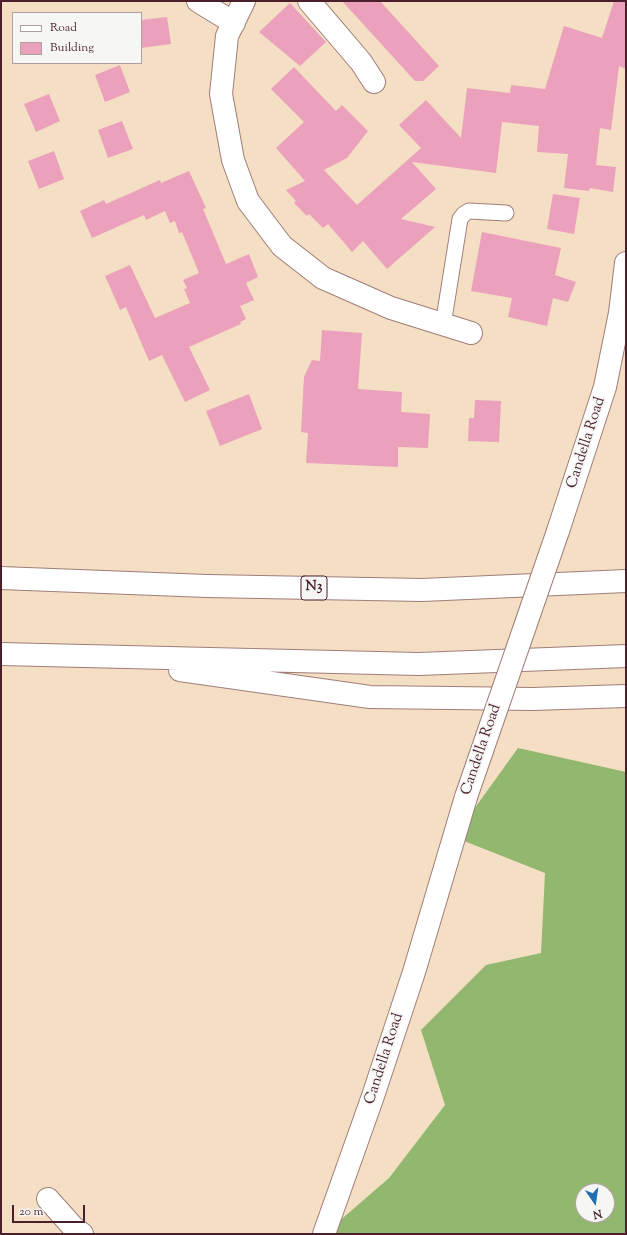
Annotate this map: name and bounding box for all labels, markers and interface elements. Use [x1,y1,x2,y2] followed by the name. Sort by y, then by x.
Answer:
[12,12,142,64] legend
[50,19,77,37] text: Road
[50,39,94,57] text: Building
[564,395,610,491] street label: Candella Road
[301,576,327,600] road number: N3
[458,702,506,798] street label: Candella Road
[362,1011,408,1107] street label: Candella Road
[575,1183,615,1223] north arrow
[14,1197,87,1223] scale bar
[19,1203,43,1221] text: 20 m
[591,1205,604,1223] text: N

